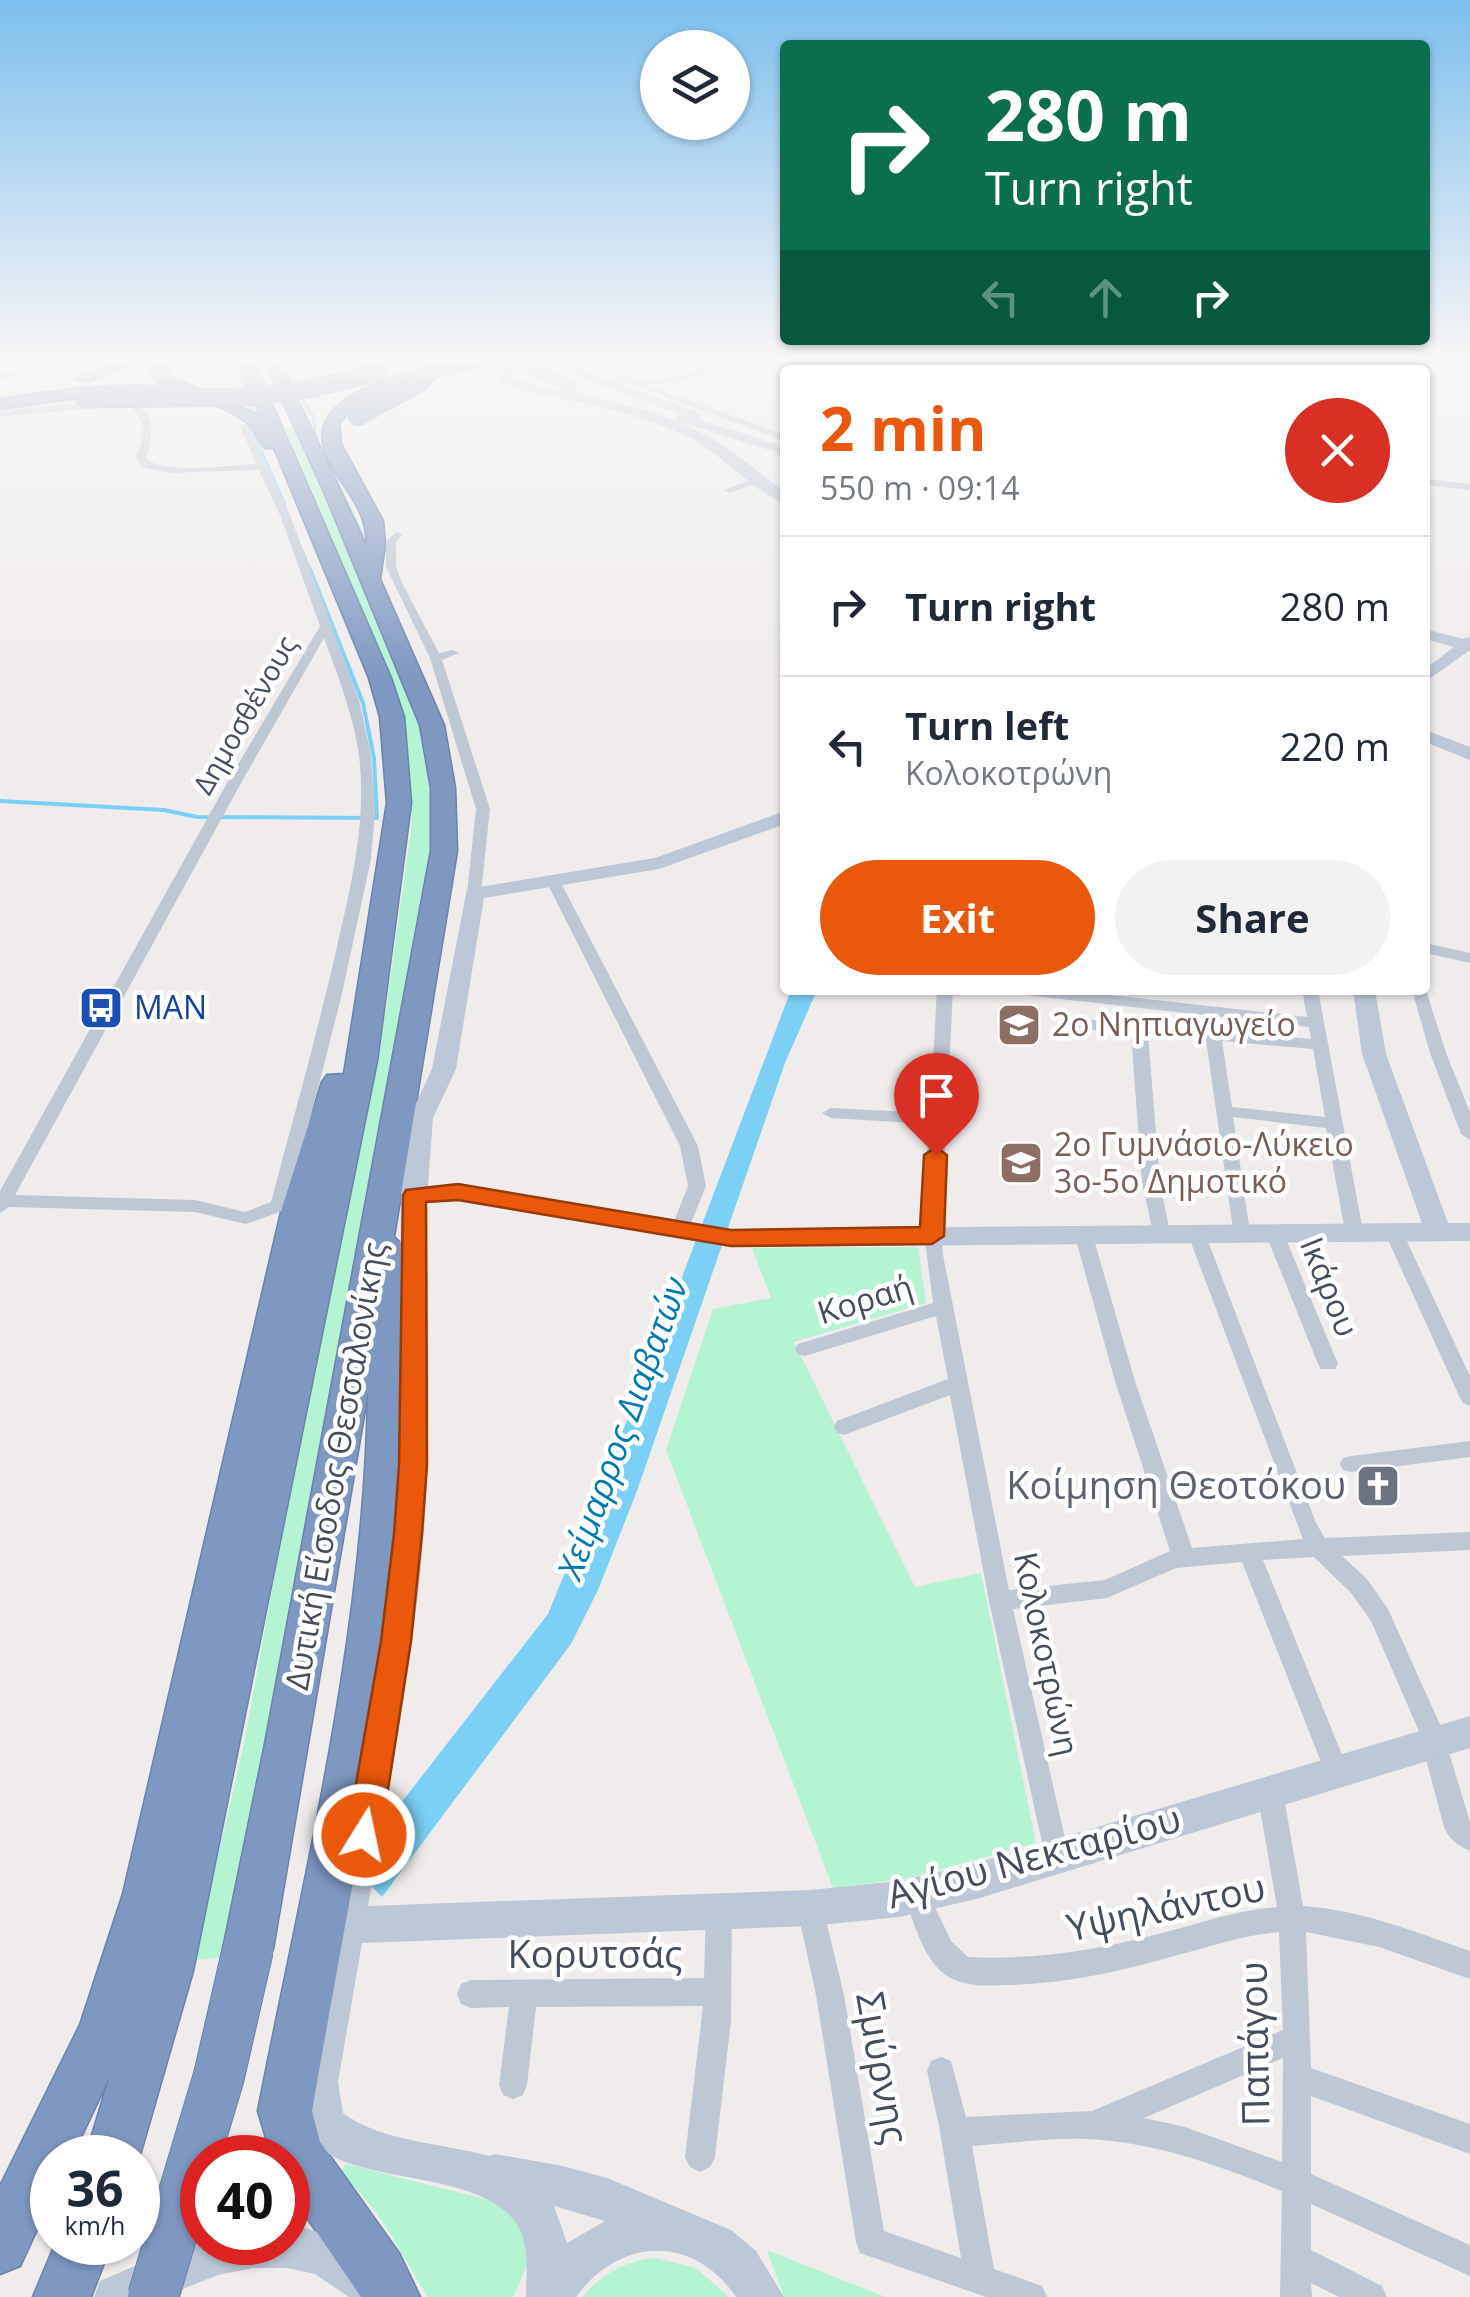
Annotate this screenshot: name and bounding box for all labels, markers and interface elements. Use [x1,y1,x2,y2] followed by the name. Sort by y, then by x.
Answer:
[640,30,750,140] map controls
[640,30,750,140] button: layers
[985,66,1192,162] text: 280 m
[820,80,950,210] icon: right
[985,157,1193,218] text: Turn right
[973,270,1028,325] icon: left
[1078,270,1133,325] icon: ahead
[1183,270,1238,325] icon: right
[820,387,987,469] text: 2 min
[1285,398,1390,503] button: close
[820,466,1019,509] text: 550 m · 09:14
[820,579,875,634] icon: right
[905,580,1096,632] text: Turn right
[1280,580,1390,632] text: 280 m
[183,628,305,801] street label: Δημοσθένους
[905,699,1069,751] text: Turn left
[820,719,875,774] icon: left
[1280,720,1390,772] text: 220 m
[905,751,1112,794] text: Κολοκοτρώνη
[820,860,1095,975] button: Exit
[1115,860,1390,975] button: Share
[78,985,124,1031] bus stop icon: ΜΑΝ
[134,985,207,1028] place label: ΜΑΝ
[996,1002,1042,1048] school or university icon: 2ο Νηπιαγωγείο
[1052,1002,1296,1045] place label: 2ο Νηπιαγωγείο
[894,1053,979,1156] pin
[909,1068,964,1123] icon: arrive
[1054,1122,1354,1202] place label: 2ο Γυμνάσιο-Λύκειο 3ο-5ο Δημοτικό
[998,1140,1044,1186] school or university icon: 2ο Γυμνάσιο-Λύκειο 3ο-5ο Δημοτικό
[1291,1230,1370,1342] street label: Ικάρου
[274,1239,395,1693] street label: Δυτική Είσοδος Θεσσαλονίκης
[812,1264,917,1333] street label: Κοραή
[544,1269,698,1587] water label: Χείμαρρος Διαβατών
[1006,1458,1346,1510] place label: Κοίμηση Θεοτόκου
[1355,1463,1401,1509] church icon: Κοίμηση Θεοτόκου
[1005,1548,1090,1760] street label: Κολοκοτρώνη
[312,1783,416,1887] position arrow
[881,1791,1186,1919] street label: Αγίου Νεκταρίου
[1062,1860,1269,1952] street label: Υψηλάντου
[508,1927,682,1979] street label: Κορυτσάς
[1226,1961,1280,2127] street label: Παπάγου
[845,1988,923,2148] street label: Σμύρνης
[180,2135,310,2265] speed limit sign: 40
[66,2154,124,2222] text: 36
[65,2208,125,2242] text: km/h

